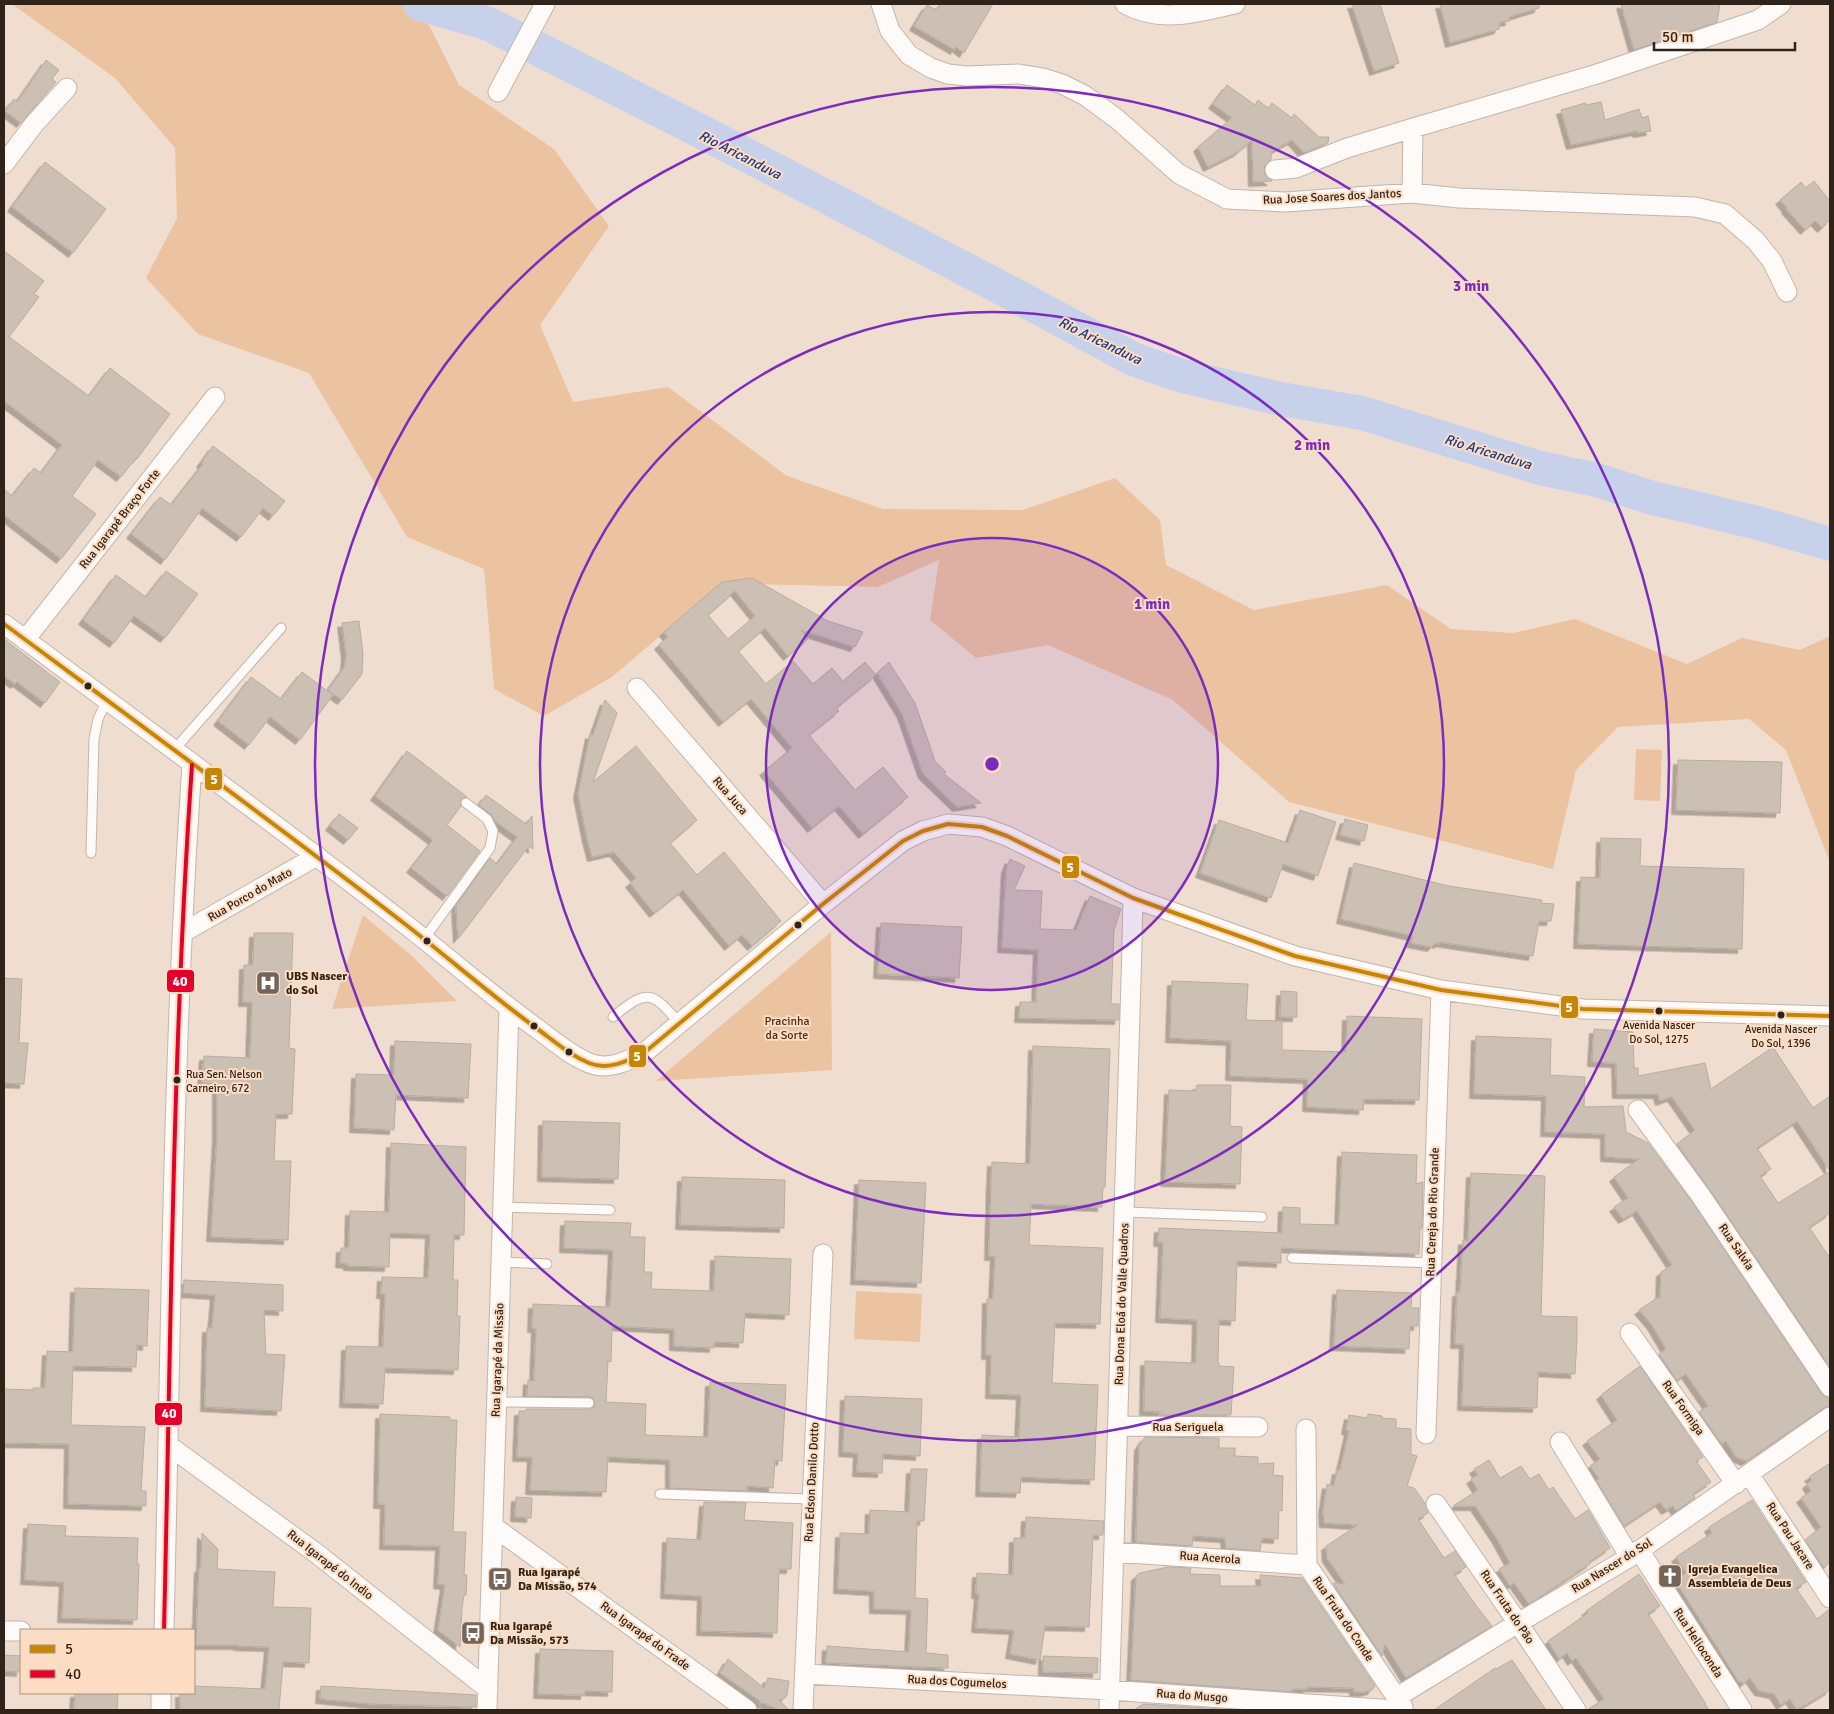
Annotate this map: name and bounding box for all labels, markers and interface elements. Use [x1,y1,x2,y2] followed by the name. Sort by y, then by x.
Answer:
[1654,20,1795,52] scale bar
[1662,28,1693,46] text: 50 m
[696,127,785,183] water label: Rio Aricanduva
[1262,186,1402,208] street label: Rua Jose Soares dos Jantos
[1453,277,1489,295] text: 3 min
[1056,314,1145,369] water label: Rio Aricanduva
[1442,431,1534,474] water label: Rio Aricanduva
[1294,436,1330,454] text: 2 min
[76,466,164,572] street label: Rua Igarapé Braço Forte
[1134,595,1170,613] text: 1 min
[83,681,93,691] unlabelled marker
[983,755,1001,773] centre of rings
[204,767,223,791] line badge: 5
[210,771,218,788] text: 5
[709,774,751,818] street label: Rua Juca
[1061,855,1080,879] line badge: 5
[1066,859,1074,876] text: 5
[205,865,295,925] street label: Rua Porco do Mato
[793,920,803,930] unlabelled marker
[422,936,432,946] unlabelled marker
[166,969,195,993] line badge: 40
[286,969,347,998] place label: UBS Nascer do Sol
[255,970,281,996] hospital icon: UBS Nascer do Sol
[172,973,188,990] text: 40
[1560,995,1579,1019] line badge: 5
[1565,999,1573,1016] text: 5
[1654,1006,1664,1016] marker: Avenida Nascer Do Sol, 1275
[1776,1010,1786,1020] marker: Avenida Nascer Do Sol, 1396
[764,1014,810,1043] park label: Pracinha da Sorte
[1623,1019,1695,1046] place label: Avenida Nascer Do Sol, 1275
[529,1021,539,1031] unlabelled marker
[1745,1023,1817,1050] place label: Avenida Nascer Do Sol, 1396
[628,1044,647,1068] line badge: 5
[564,1047,574,1057] unlabelled marker
[633,1048,641,1065] text: 5
[186,1068,262,1095] place label: Rua Sen. Nelson Carneiro, 672
[172,1075,182,1085] marker: Rua Sen. Nelson Carneiro, 672
[1423,1147,1443,1277] street label: Rua Cereja do Rio Grande
[1715,1221,1757,1273] street label: Rua Salvia
[1112,1223,1132,1385] street label: Rua Dona Eloá do Valle Quadros
[489,1303,507,1417] street label: Rua Igarapé da Missão
[1658,1377,1708,1439] street label: Rua Formiga
[154,1402,183,1426] line badge: 40
[161,1405,177,1422] text: 40
[1152,1420,1224,1435] street label: Rua Seriguela
[801,1422,823,1542] street label: Rua Edson Danilo Dotto
[1763,1500,1817,1572] street label: Rua Pau Jacare
[284,1527,376,1603] street label: Rua Igarapé do Indio
[1569,1535,1655,1597] street label: Rua Nascer do Sol
[1179,1548,1241,1568] street label: Rua Acerola
[1688,1562,1792,1591] place label: Igreja Evangelica Assembleia de Deus
[1657,1563,1683,1589] church icon: Igreja Evangelica Assembleia de Deus
[518,1565,597,1594] place label: Rua Igarapé Da Missão, 574
[487,1566,513,1592] bus stop icon: Rua Igarapé Da Missão, 574
[1477,1567,1537,1647] street label: Rua Fruta do Pão
[1309,1573,1377,1665] street label: Rua Fruta do Conde
[597,1598,693,1674] street label: Rua Igarapé do Frade
[1670,1605,1726,1681] street label: Rua Helioconda
[490,1619,569,1648] place label: Rua Igarapé Da Missão, 573
[460,1620,486,1646] bus stop icon: Rua Igarapé Da Missão, 573
[20,1629,195,1694] legend
[65,1640,73,1658] text: 5
[65,1665,81,1683] text: 40
[907,1672,1007,1692] street label: Rua dos Cogumelos
[1156,1686,1228,1706] street label: Rua do Musgo

